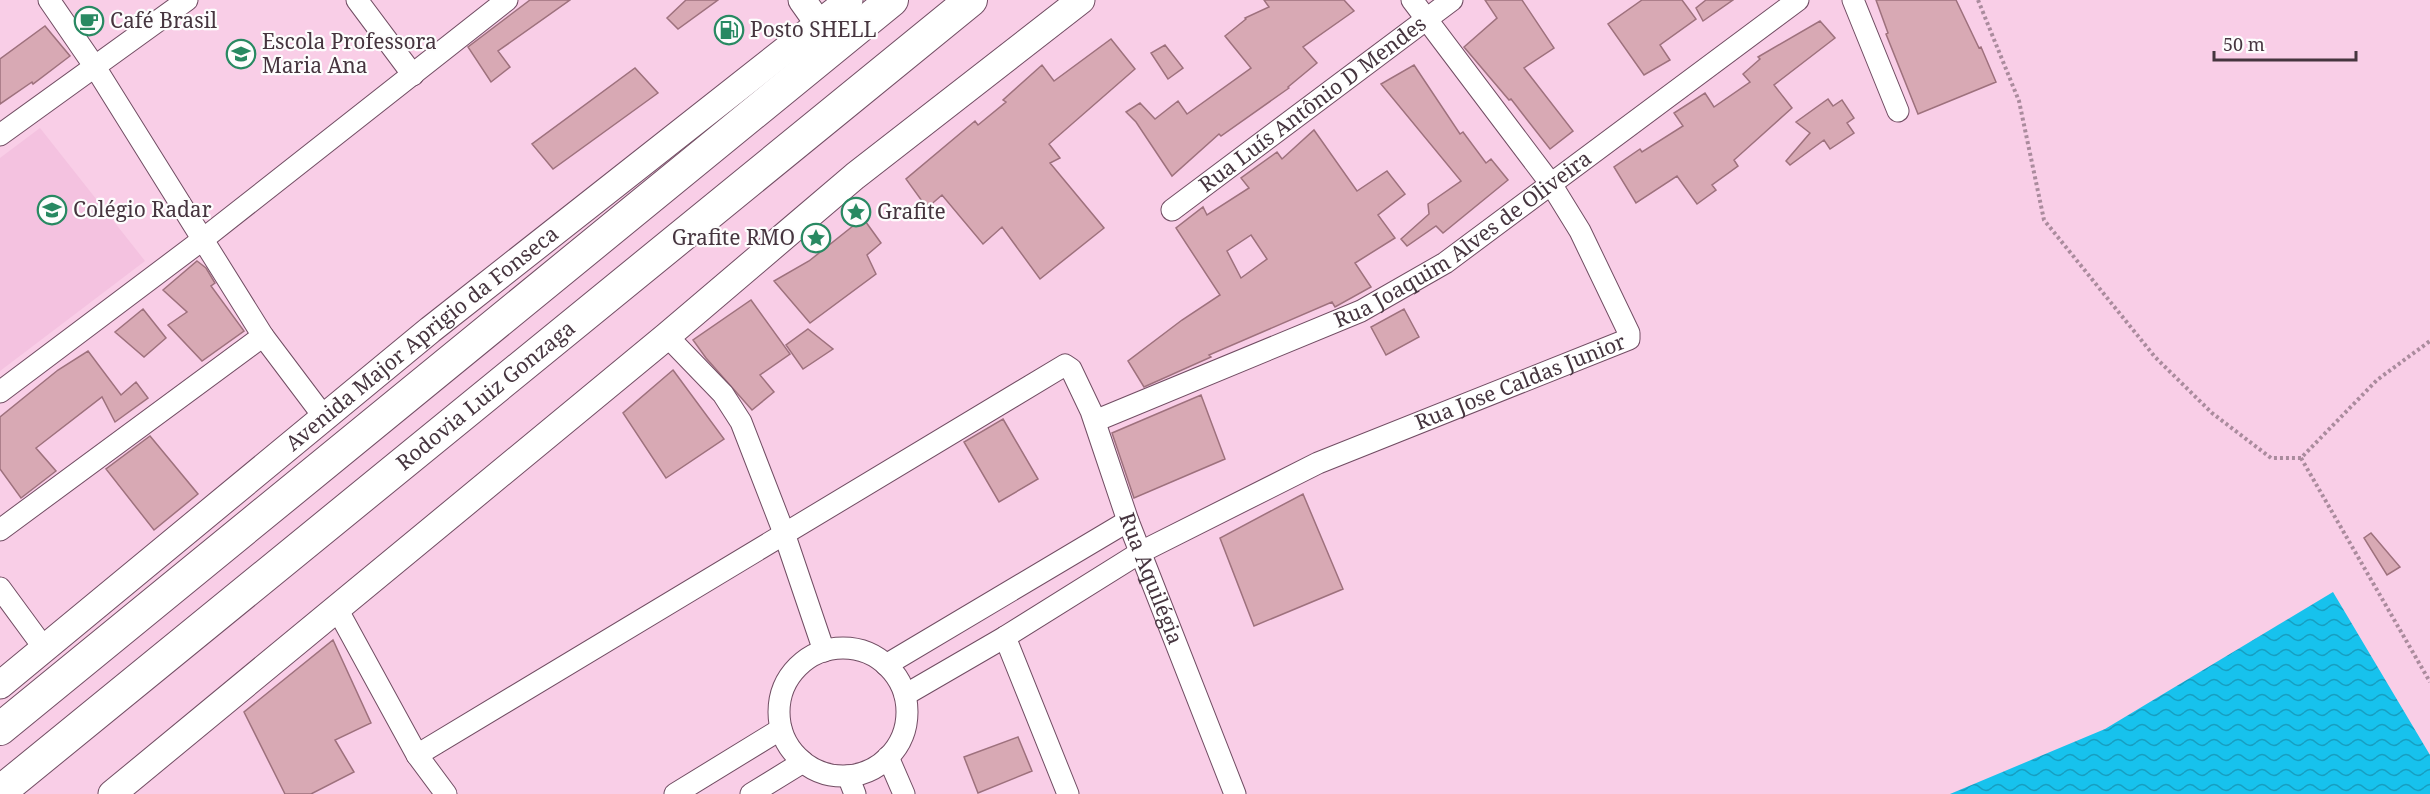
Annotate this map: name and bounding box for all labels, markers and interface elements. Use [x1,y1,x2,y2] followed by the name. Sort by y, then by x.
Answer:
[73,5,105,37] cafe icon: Café Brasil
[110,6,217,34] place label: Café Brasil
[1193,9,1431,198] street label: Rua Luís Antônio D Mendes
[713,14,745,46] fuel station icon: Posto SHELL
[750,15,877,43] place label: Posto SHELL
[2214,24,2356,62] scale bar
[262,27,437,79] place label: Escola Professora Maria Ana
[2223,32,2265,56] text: 50 m
[225,38,257,70] school or university icon: Escola Professora Maria Ana
[1330,144,1597,334] street label: Rua Joaquim Alves de Oliveira
[36,194,68,226] school or university icon: Colégio Radar
[73,195,212,223] place label: Colégio Radar
[840,196,872,228] place icon: Grafite
[877,197,946,225] place label: Grafite
[279,219,564,457] street label: Avenida Major Aprigio da Fonseca
[800,222,832,254] place icon: Grafite RMO
[672,223,795,251] place label: Grafite RMO
[390,314,580,476] street label: Rodovia Luiz Gonzaga
[1411,327,1630,436] street label: Rua Jose Caldas Junior
[1113,509,1190,648] street label: Rua Aquilégia

